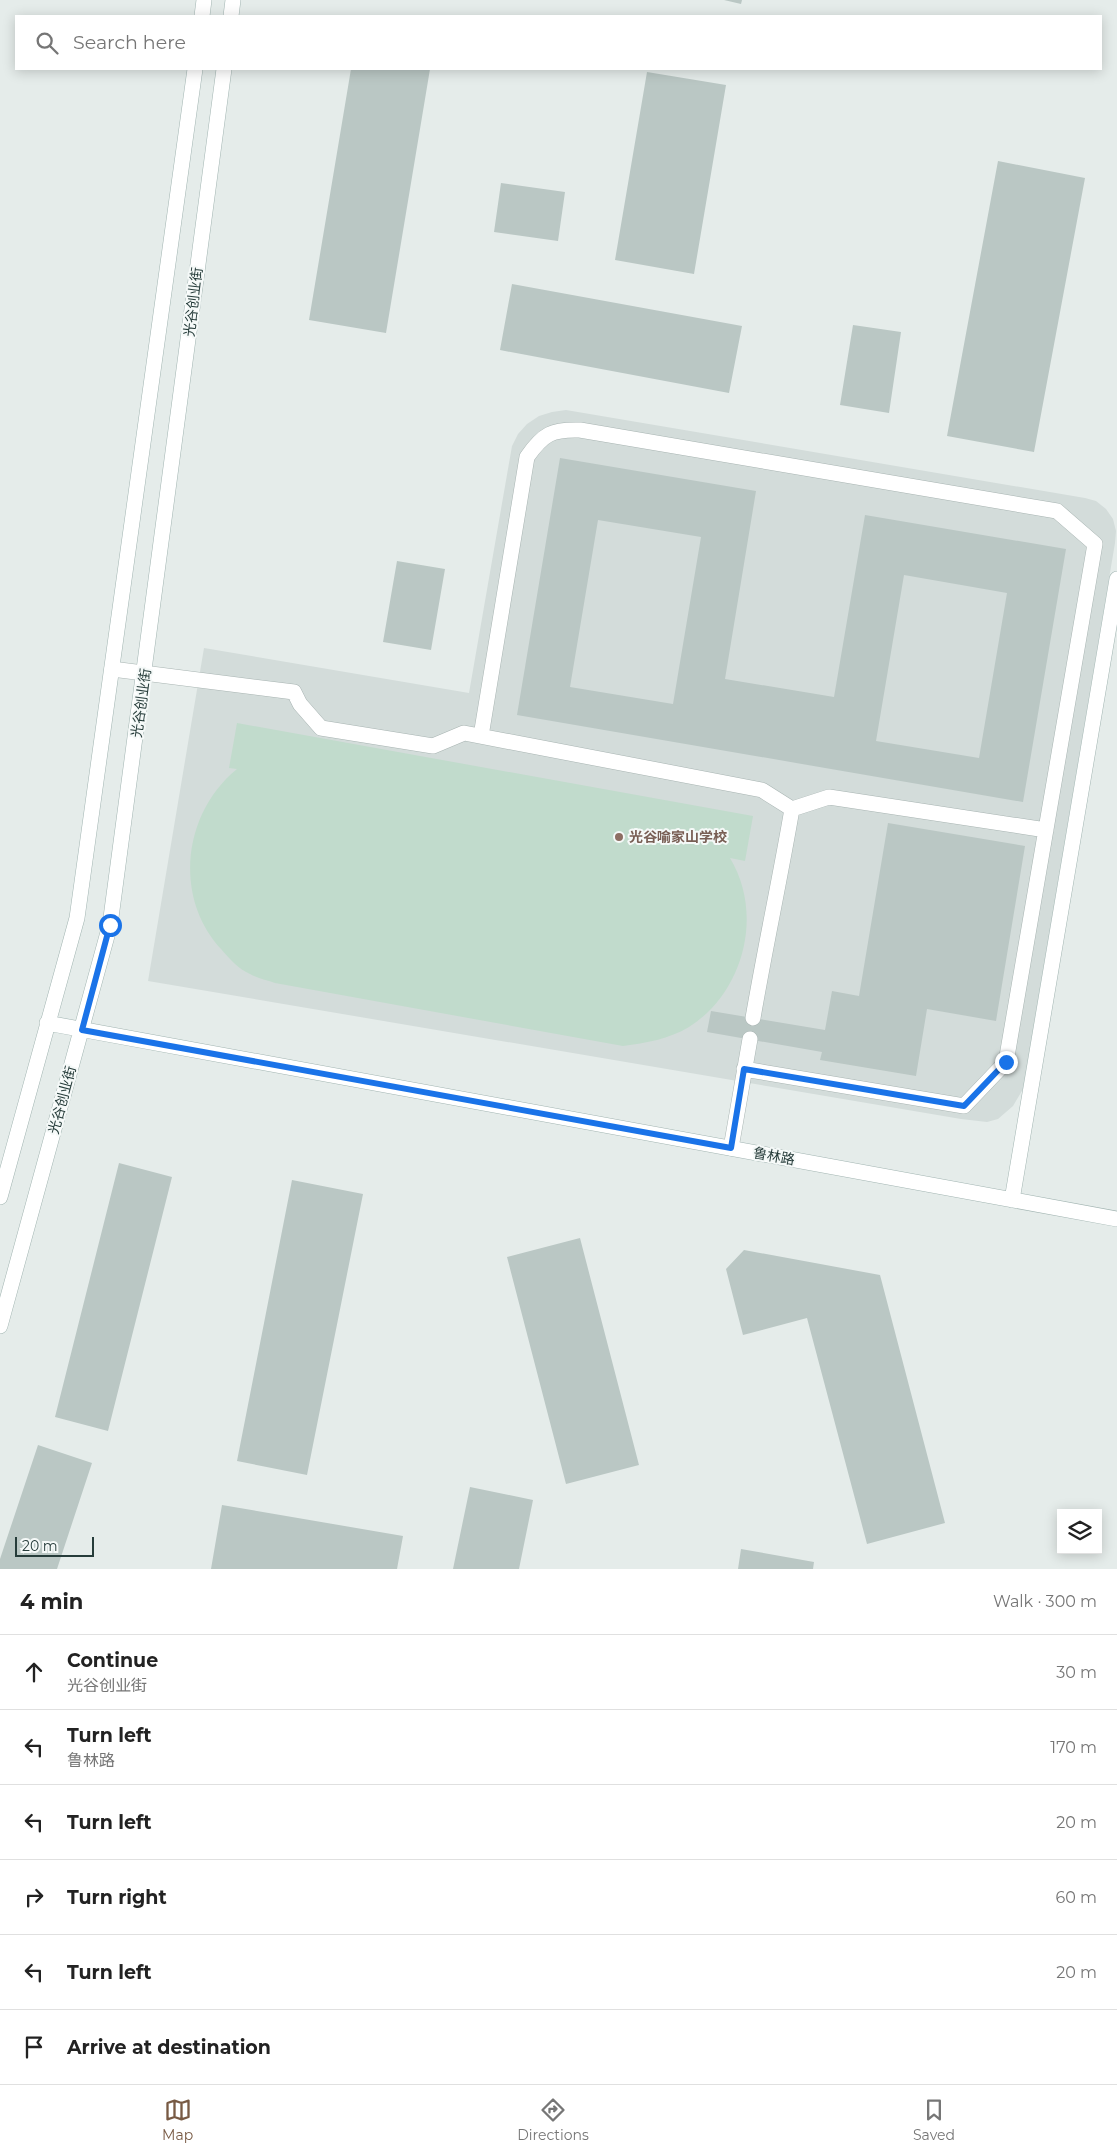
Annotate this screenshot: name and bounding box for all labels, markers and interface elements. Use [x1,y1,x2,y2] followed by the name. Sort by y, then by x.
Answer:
[15,15,1102,70] search box
[33,29,61,57] icon: search
[73,31,186,54] text: Search here
[180,266,206,338] street label: 光谷创业街
[127,667,155,739] street label: 光谷创业街
[629,828,727,846] place label: 光谷喻家山学校
[613,831,625,843] marker: 光谷喻家山学校
[99,914,122,937] route start
[995,1051,1018,1074] route end
[44,1064,80,1136] street label: 光谷创业街
[752,1143,796,1169] street label: 鲁林路
[1057,1509,1102,1554] map controls
[1057,1509,1102,1554] button: layers
[15,1534,94,1557] scale bar
[22,1537,58,1555] text: 20 m
[20,1589,83,1614] text: 4 min
[993,1592,1097,1611] text: Walk · 300 m
[67,1649,158,1672] text: Continue
[20,1658,48,1686] icon: ahead
[1056,1663,1097,1682] text: 30 m
[67,1676,147,1695] text: 光谷创业街
[67,1724,152,1747] text: Turn left
[20,1733,48,1761] icon: left
[1050,1738,1097,1757] text: 170 m
[67,1751,115,1770] text: 鲁林路
[20,1808,48,1836] icon: left
[67,1811,152,1834] text: Turn left
[1056,1813,1097,1832] text: 20 m
[20,1883,48,1911] icon: right
[67,1886,167,1909] text: Turn right
[1055,1888,1097,1907] text: 60 m
[20,1958,48,1986] icon: left
[67,1961,152,1984] text: Turn left
[1056,1963,1097,1982] text: 20 m
[20,2033,48,2061] icon: arrive
[67,2036,271,2059] text: Arrive at destination
[162,2096,193,2144] tab: Map
[517,2096,589,2144] tab: Directions
[913,2096,955,2144] tab: Saved

